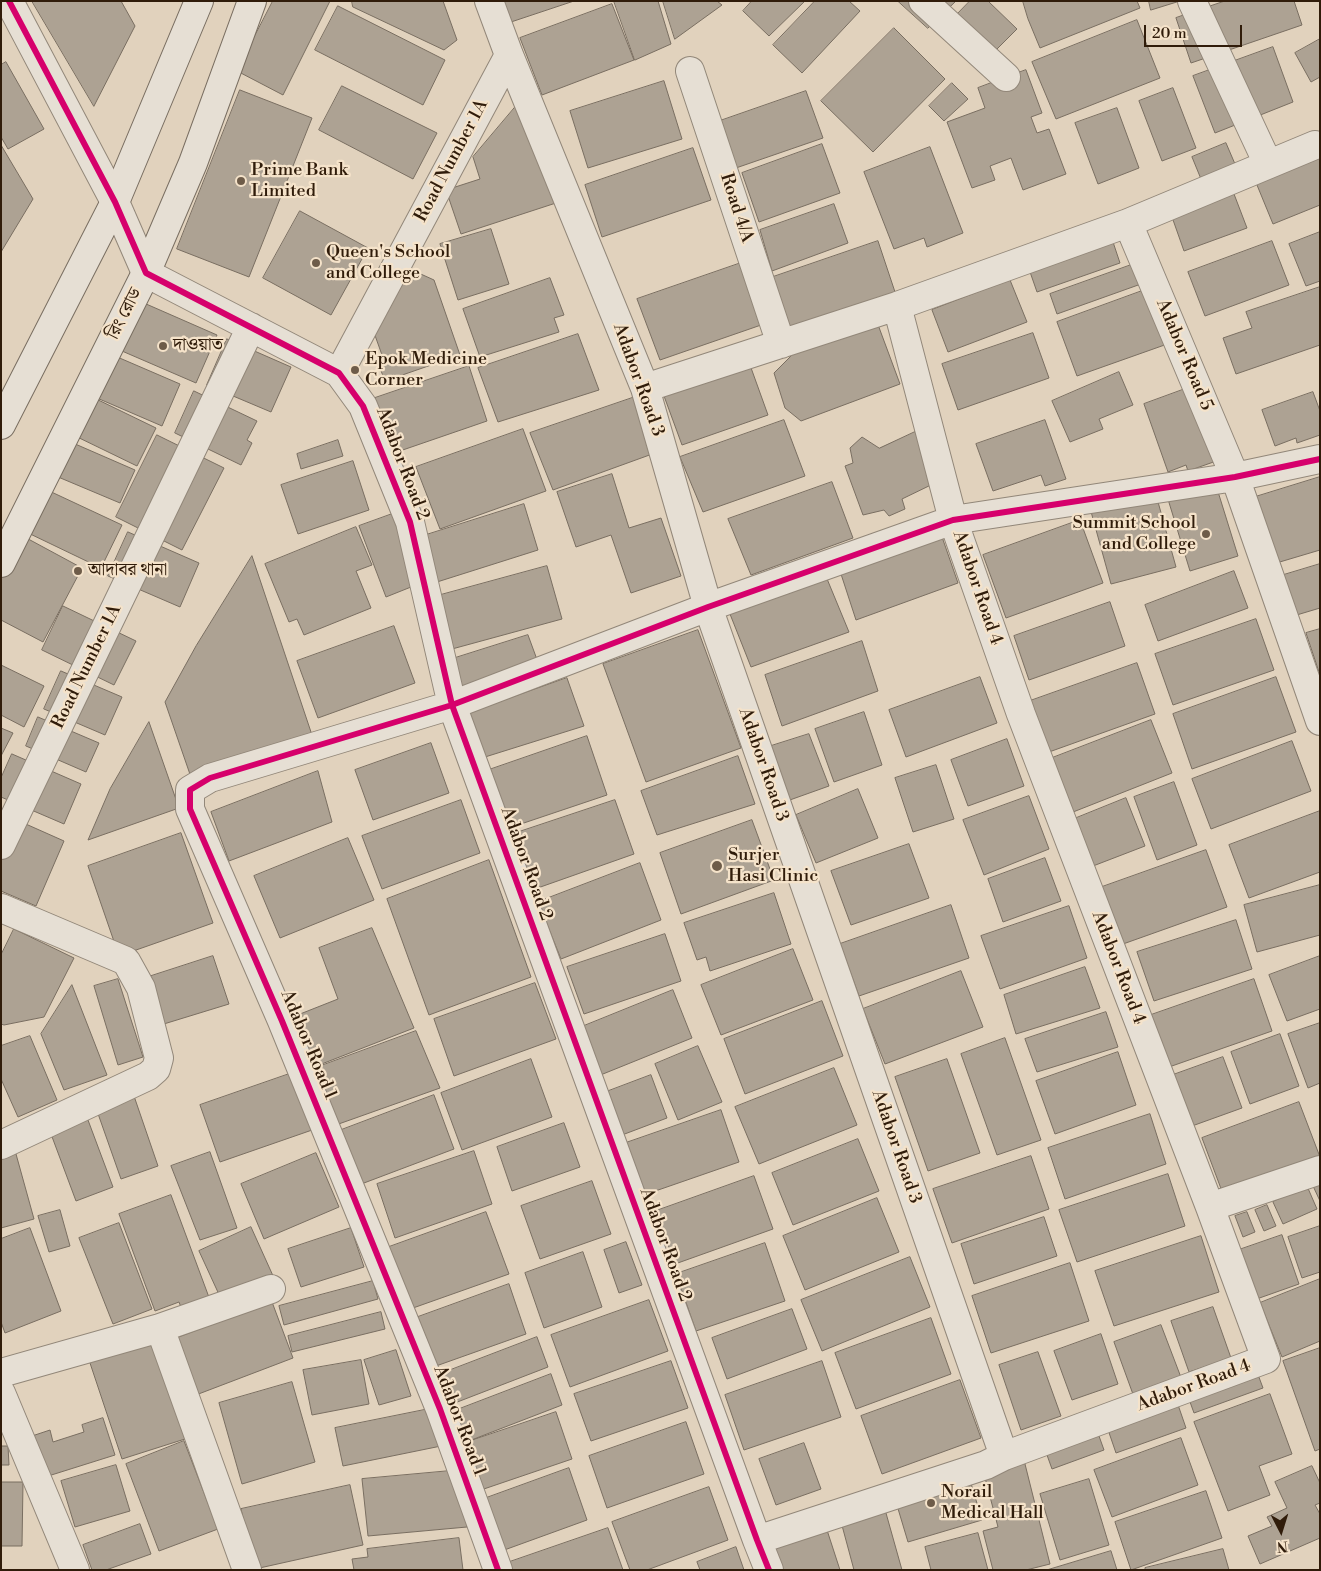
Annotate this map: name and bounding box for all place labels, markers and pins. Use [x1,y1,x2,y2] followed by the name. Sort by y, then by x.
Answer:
[251,160,348,202] place label: Prime Bank Limited
[235,175,247,187] marker: Prime Bank Limited
[326,242,450,284] place label: Queen's School and College
[310,257,322,269] marker: Queen's School and College
[173,335,223,357] place label: দাওয়াত
[157,340,169,352] marker: দাওয়াত
[365,349,487,392] place label: Epok Medicine Corner
[349,364,361,376] marker: Epok Medicine Corner
[1073,513,1196,556] place label: Summit School and College
[1200,528,1212,540] marker: Summit School and College
[88,560,167,582] place label: আদাবর থানা
[72,565,84,577] marker: আদাবর থানা
[728,845,818,888] place label: Surjer Hasi Clinic
[710,859,724,873] marker: Surjer Hasi Clinic
[941,1482,1044,1525] place label: Norail Medical Hall
[925,1497,937,1509] marker: Norail Medical Hall

